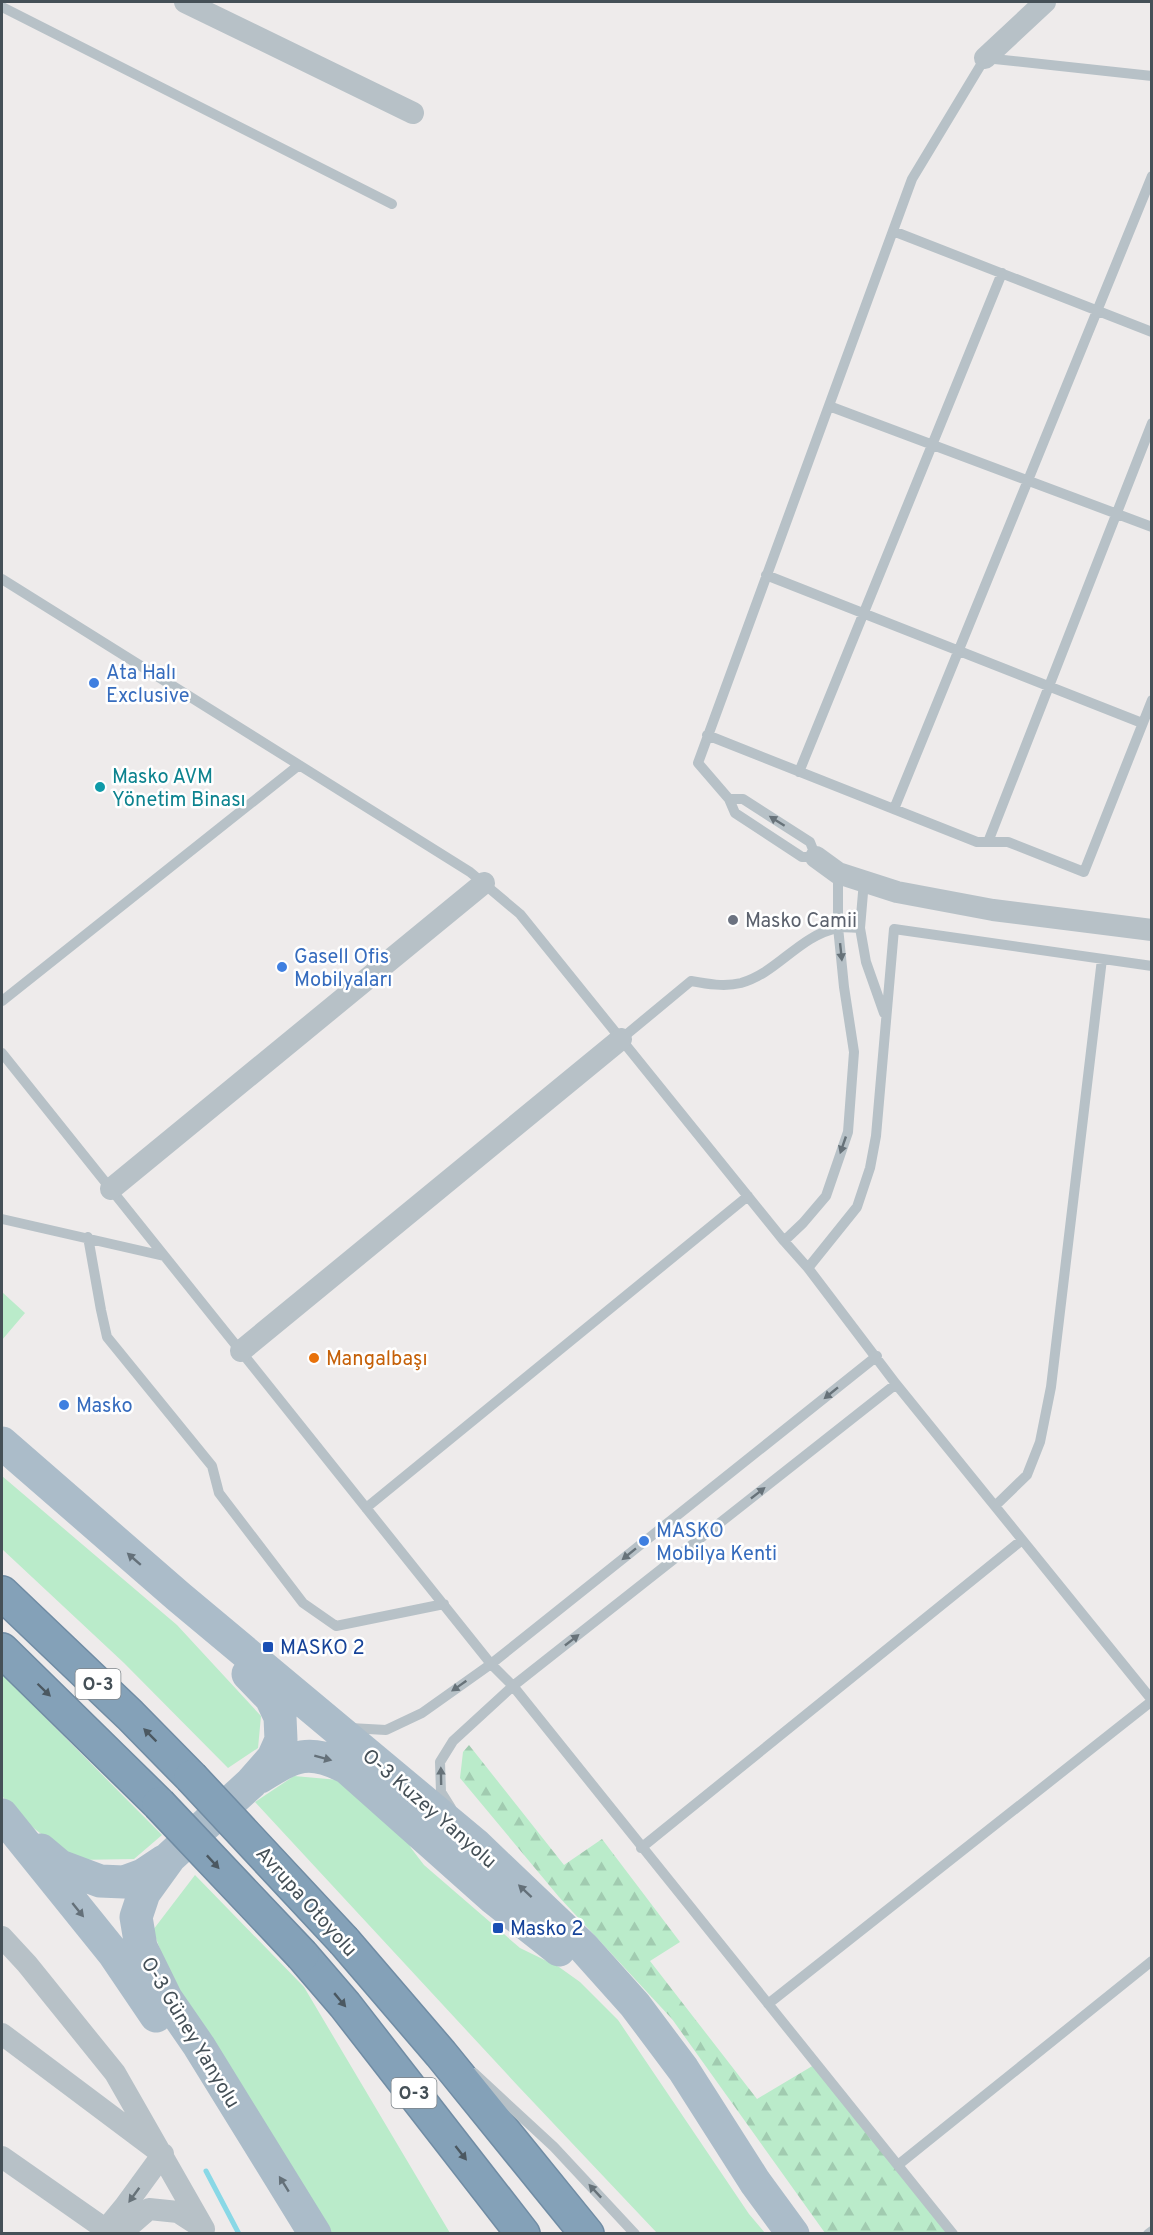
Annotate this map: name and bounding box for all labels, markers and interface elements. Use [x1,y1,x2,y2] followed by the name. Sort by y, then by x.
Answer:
[106,661,190,710] place label: Ata Halı Exclusive
[87,676,101,690] marker: Ata Halı Exclusive
[112,765,246,814] place label: Masko AVM Yönetim Binası
[93,780,107,794] marker: Masko AVM Yönetim Binası
[769,816,785,827] one-way arrow
[745,909,857,935] place label: Masko Camii
[726,913,740,927] marker: Masko Camii
[836,943,846,962] one-way arrow
[294,945,392,994] place label: Gasell Ofis Mobilyaları
[275,960,289,974] marker: Gasell Ofis Mobilyaları
[838,1136,848,1154] one-way arrow
[326,1347,427,1373] place label: Mangalbaşı
[307,1351,321,1365] marker: Mangalbaşı
[823,1386,839,1399] one-way arrow
[76,1394,133,1420] place label: Masko
[57,1398,71,1412] marker: Masko
[750,1486,766,1499] one-way arrow
[656,1519,777,1568] place label: MASKO Mobilya Kenti
[637,1534,651,1548] marker: MASKO Mobilya Kenti
[622,1547,637,1559] one-way arrow
[127,1553,142,1566] one-way arrow
[564,1634,579,1646] one-way arrow
[280,1636,365,1662] place label: MASKO 2
[261,1640,275,1654] marker: MASKO 2
[76,1669,120,1699] road number: O-3
[452,1680,468,1692] one-way arrow
[36,1683,51,1697] one-way arrow
[143,1728,157,1743] one-way arrow
[356,1744,501,1875] street label: O-3 Kuzey Yanyolu
[314,1754,332,1763] one-way arrow
[436,1767,445,1786] one-way arrow
[249,1842,362,1963] street label: Avrupa Otoyolu
[206,1854,220,1868] one-way arrow
[517,1884,532,1898] one-way arrow
[72,1902,84,1917] one-way arrow
[510,1917,584,1943] place label: Masko 2
[491,1921,505,1935] marker: Masko 2
[134,1952,245,2114] street label: O-3 Güney Yanyolu
[333,1992,346,2007] one-way arrow
[392,2078,436,2108] road number: O-3
[455,2145,467,2161] one-way arrow
[278,2176,289,2192] one-way arrow
[588,2183,602,2198] one-way arrow
[128,2187,140,2202] one-way arrow

